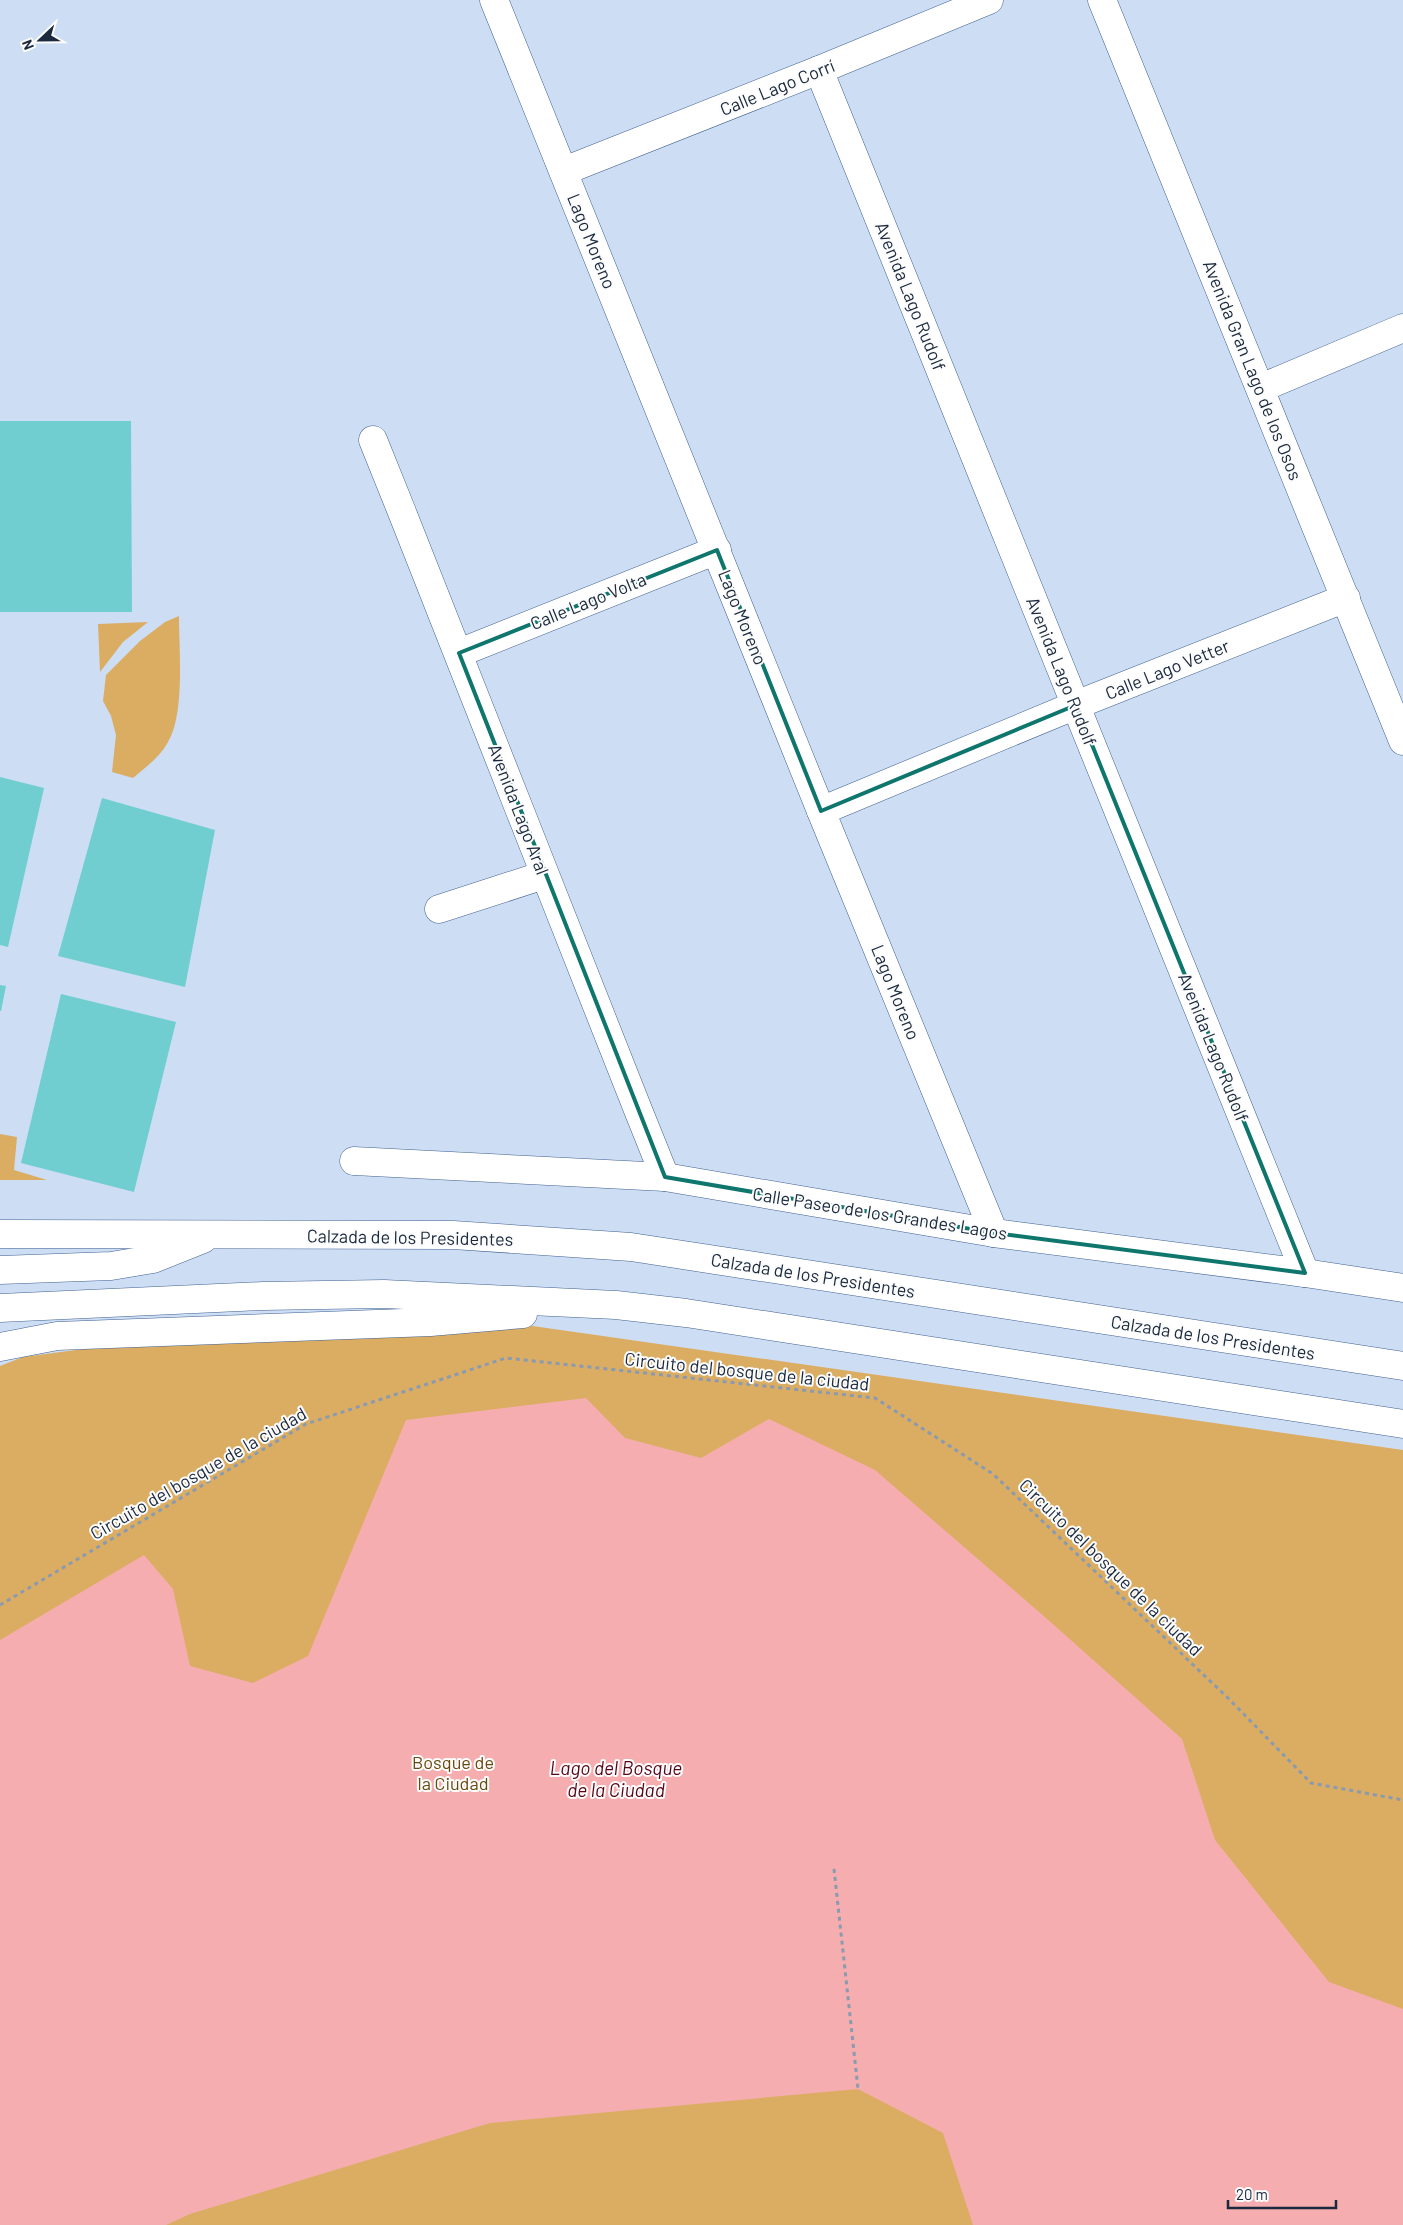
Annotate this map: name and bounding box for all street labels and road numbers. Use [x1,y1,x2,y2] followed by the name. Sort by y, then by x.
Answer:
[717,54,838,120] street label: Calle Lago Corrí
[563,190,621,292] street label: Lago Moreno
[871,218,951,374] street label: Avenida Lago Rudolf
[1199,257,1307,483] street label: Avenida Gran Lago de los Osos
[714,566,772,668] street label: Lago Moreno
[527,568,649,634] street label: Calle Lago Volta
[1022,593,1102,749] street label: Avenida Lago Rudolf
[1102,634,1233,704] street label: Calle Lago Vetter
[484,740,554,878] street label: Avenida Lago Aral
[867,941,925,1043] street label: Lago Moreno
[1174,969,1254,1125] street label: Avenida Lago Rudolf
[751,1182,1009,1244] street label: Calle Paseo de los Grandes Lagos
[307,1224,513,1250] street label: Calzada de los Presidentes
[709,1248,917,1302] street label: Calzada de los Presidentes
[1109,1310,1317,1364] street label: Calzada de los Presidentes
[624,1347,870,1395] street label: Circuito del bosque de la ciudad
[86,1402,310,1544] street label: Circuito del bosque de la ciudad
[1015,1474,1207,1660] street label: Circuito del bosque de la ciudad

